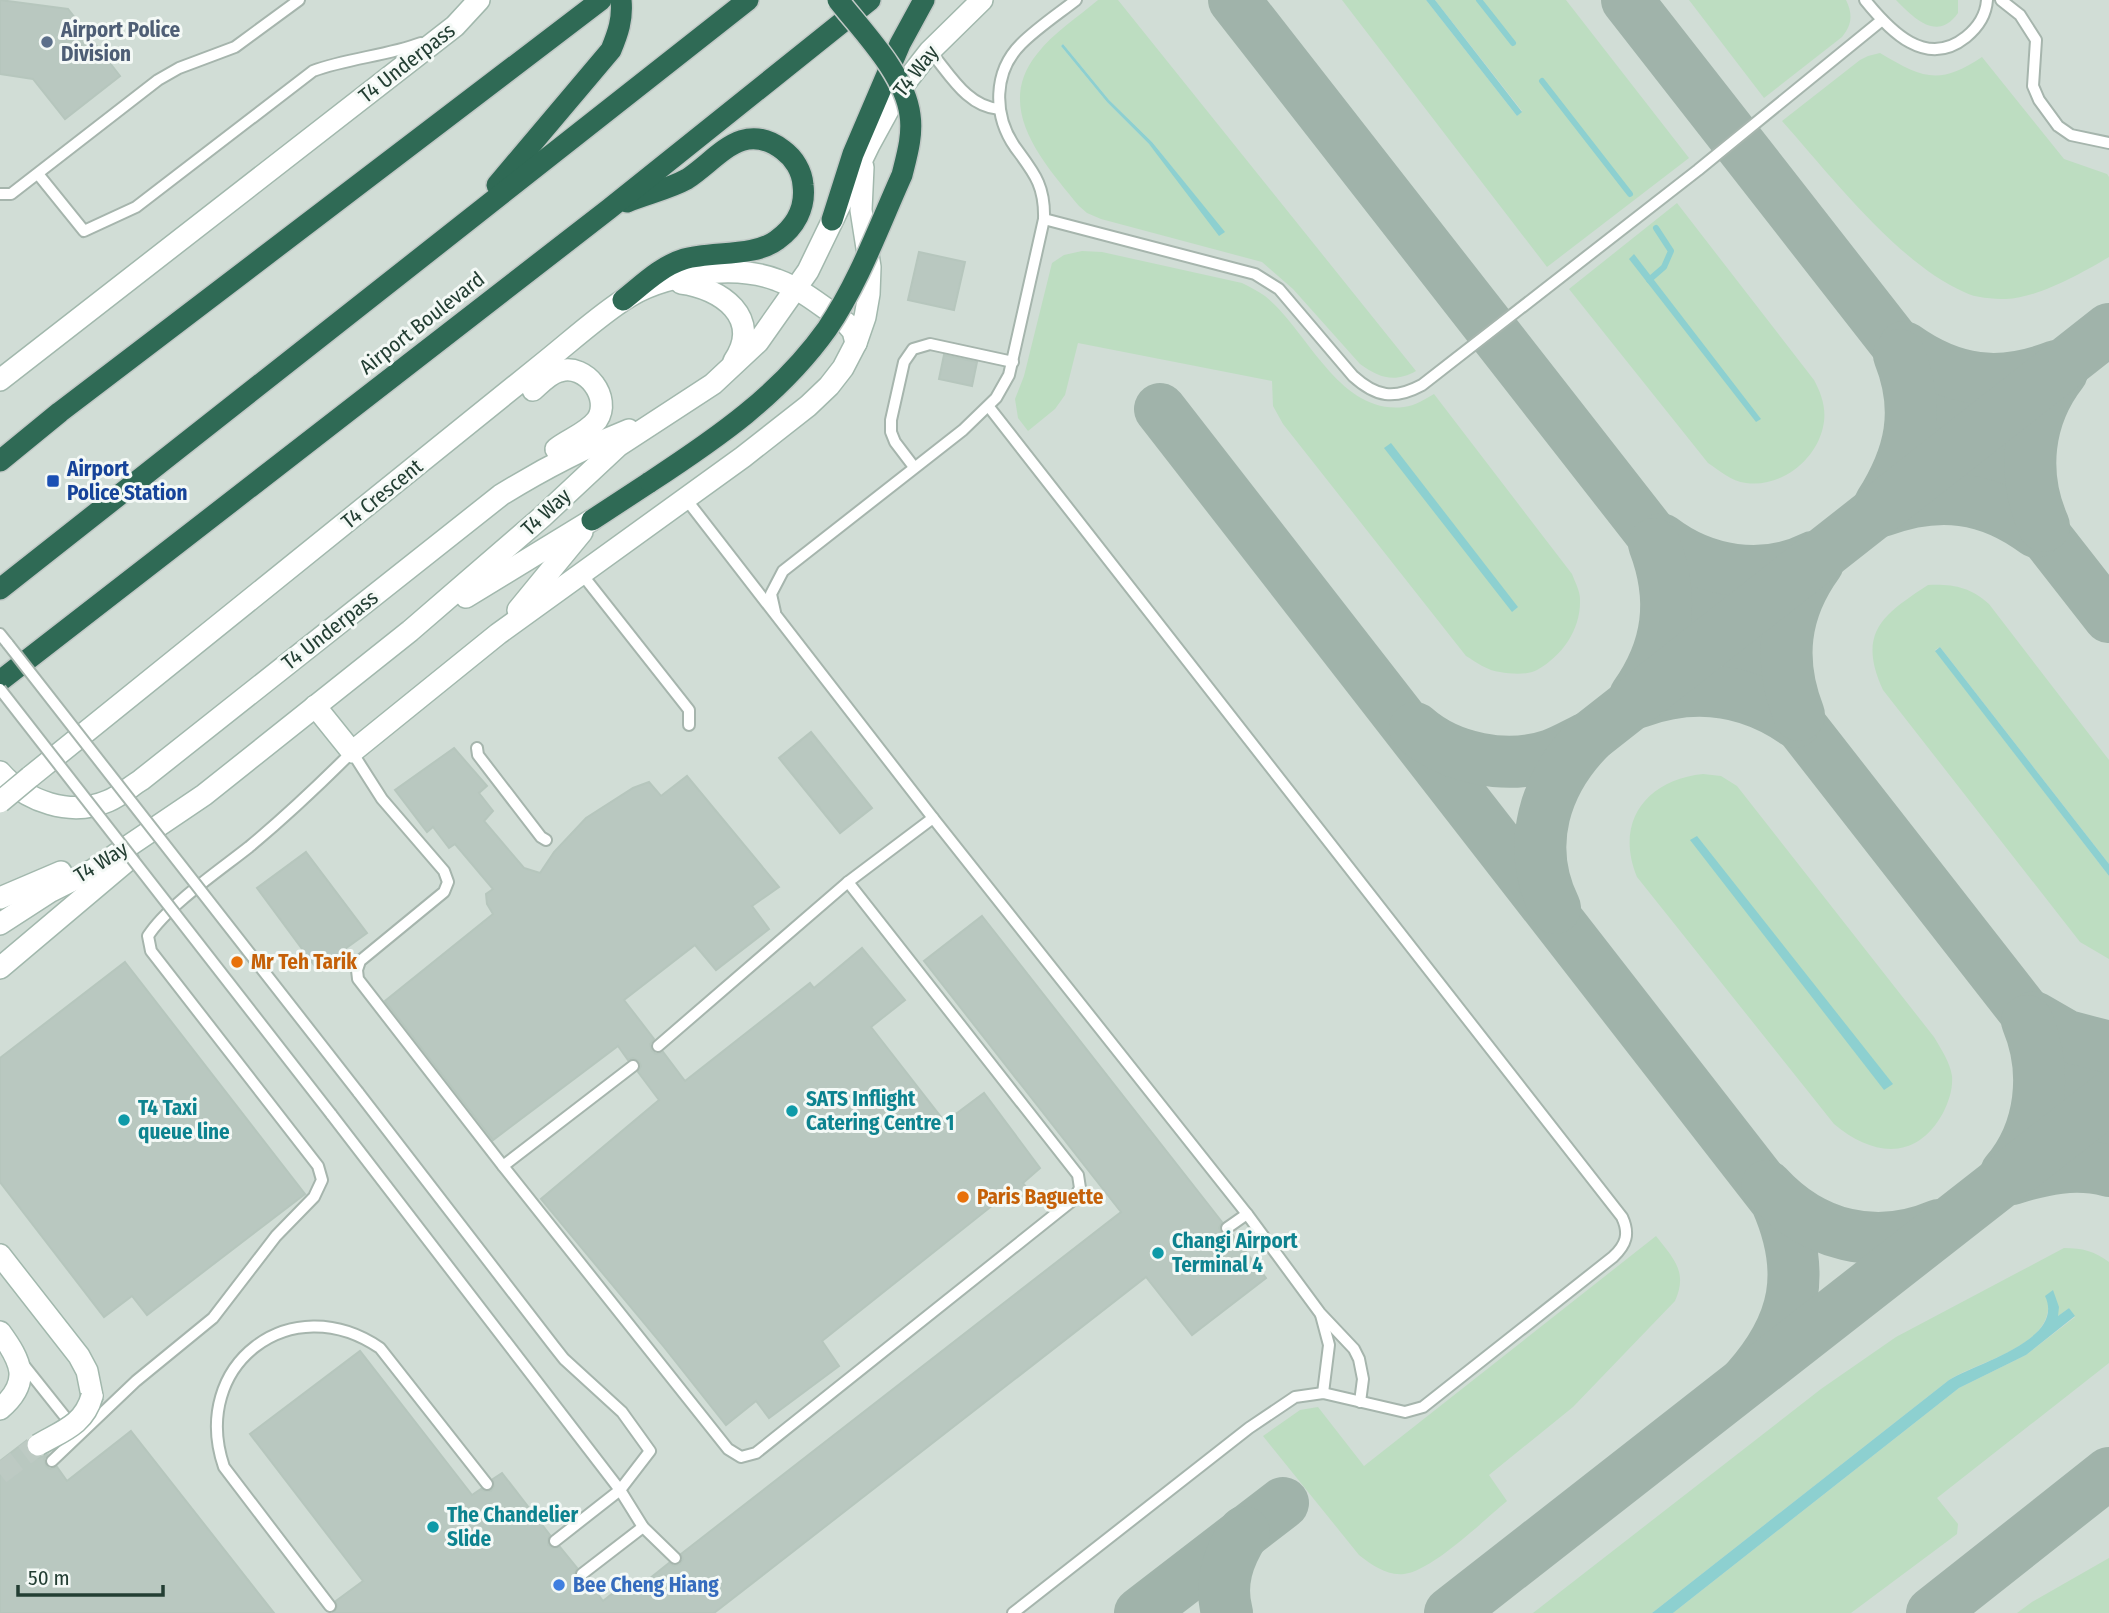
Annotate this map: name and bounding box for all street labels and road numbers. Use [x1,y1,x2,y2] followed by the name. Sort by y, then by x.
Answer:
[354,17,460,109] street label: T4 Underpass
[888,40,945,102] street label: T4 Way
[354,266,490,380] street label: Airport Boulevard
[336,453,428,535] street label: T4 Crescent
[516,482,577,541] street label: T4 Way
[277,584,383,676] street label: T4 Underpass
[69,835,133,888] street label: T4 Way

